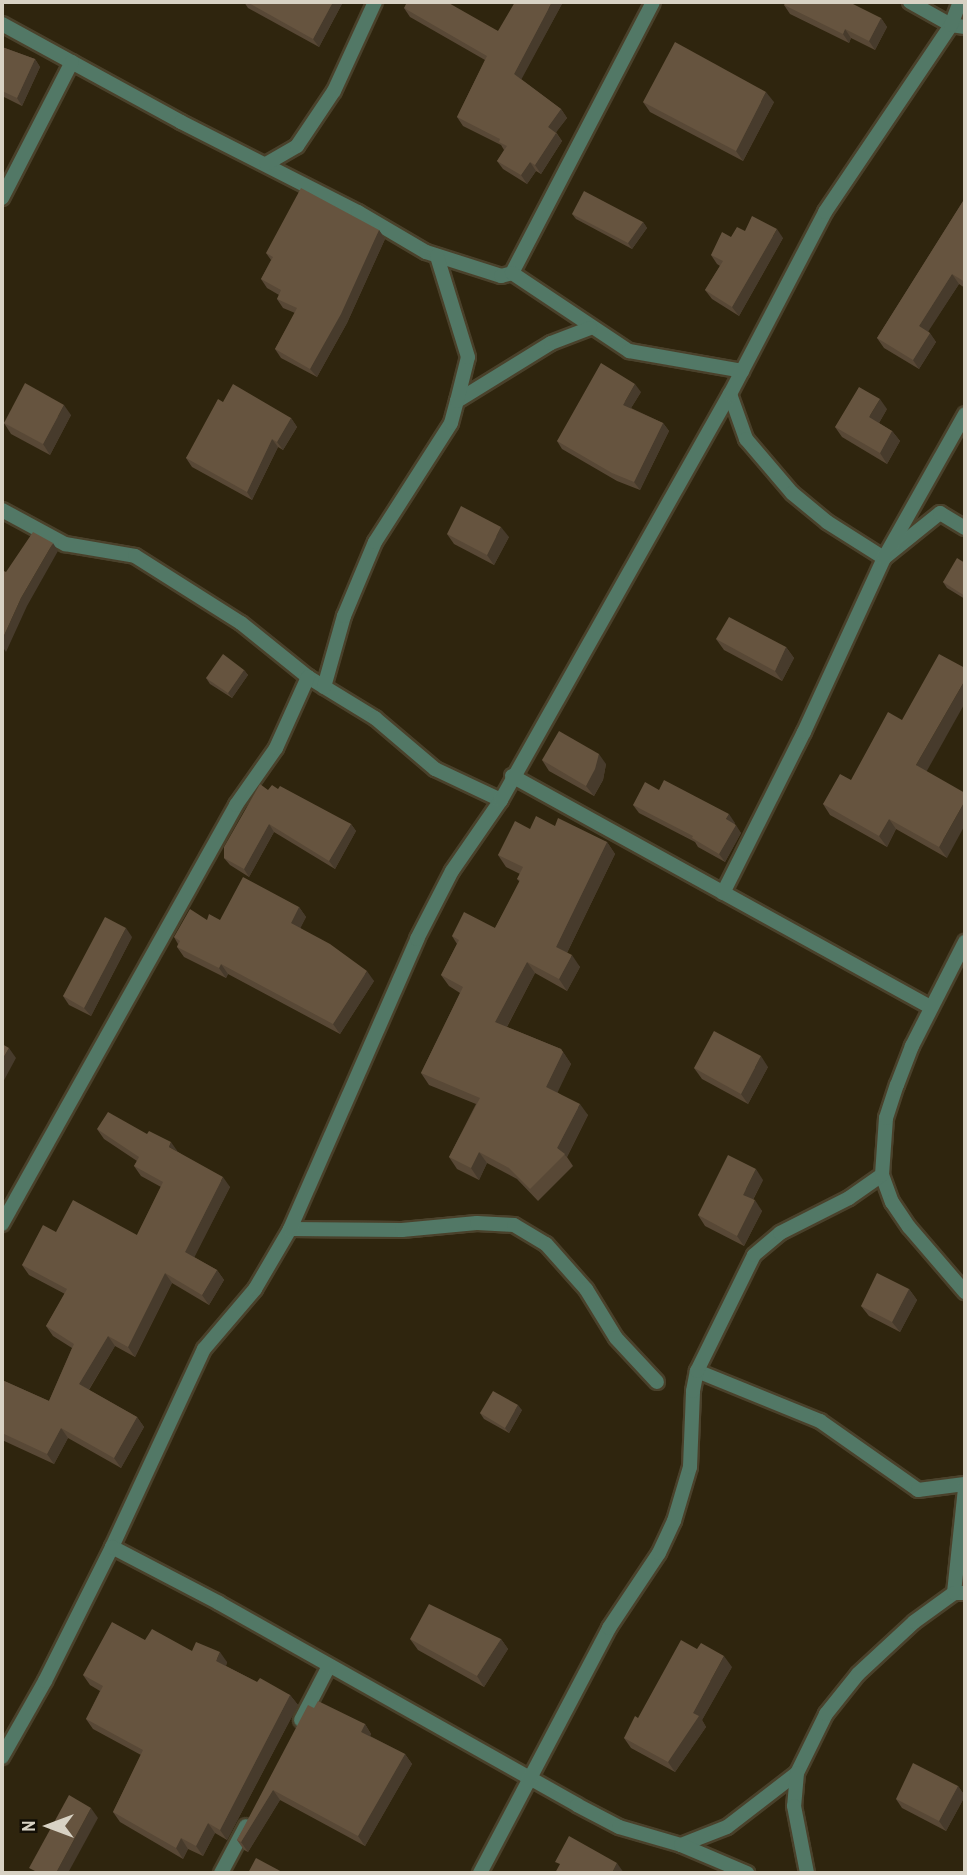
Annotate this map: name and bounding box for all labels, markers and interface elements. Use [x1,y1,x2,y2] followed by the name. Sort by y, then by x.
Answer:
[14,1791,84,1861] north arrow
[15,1820,41,1832] text: N

